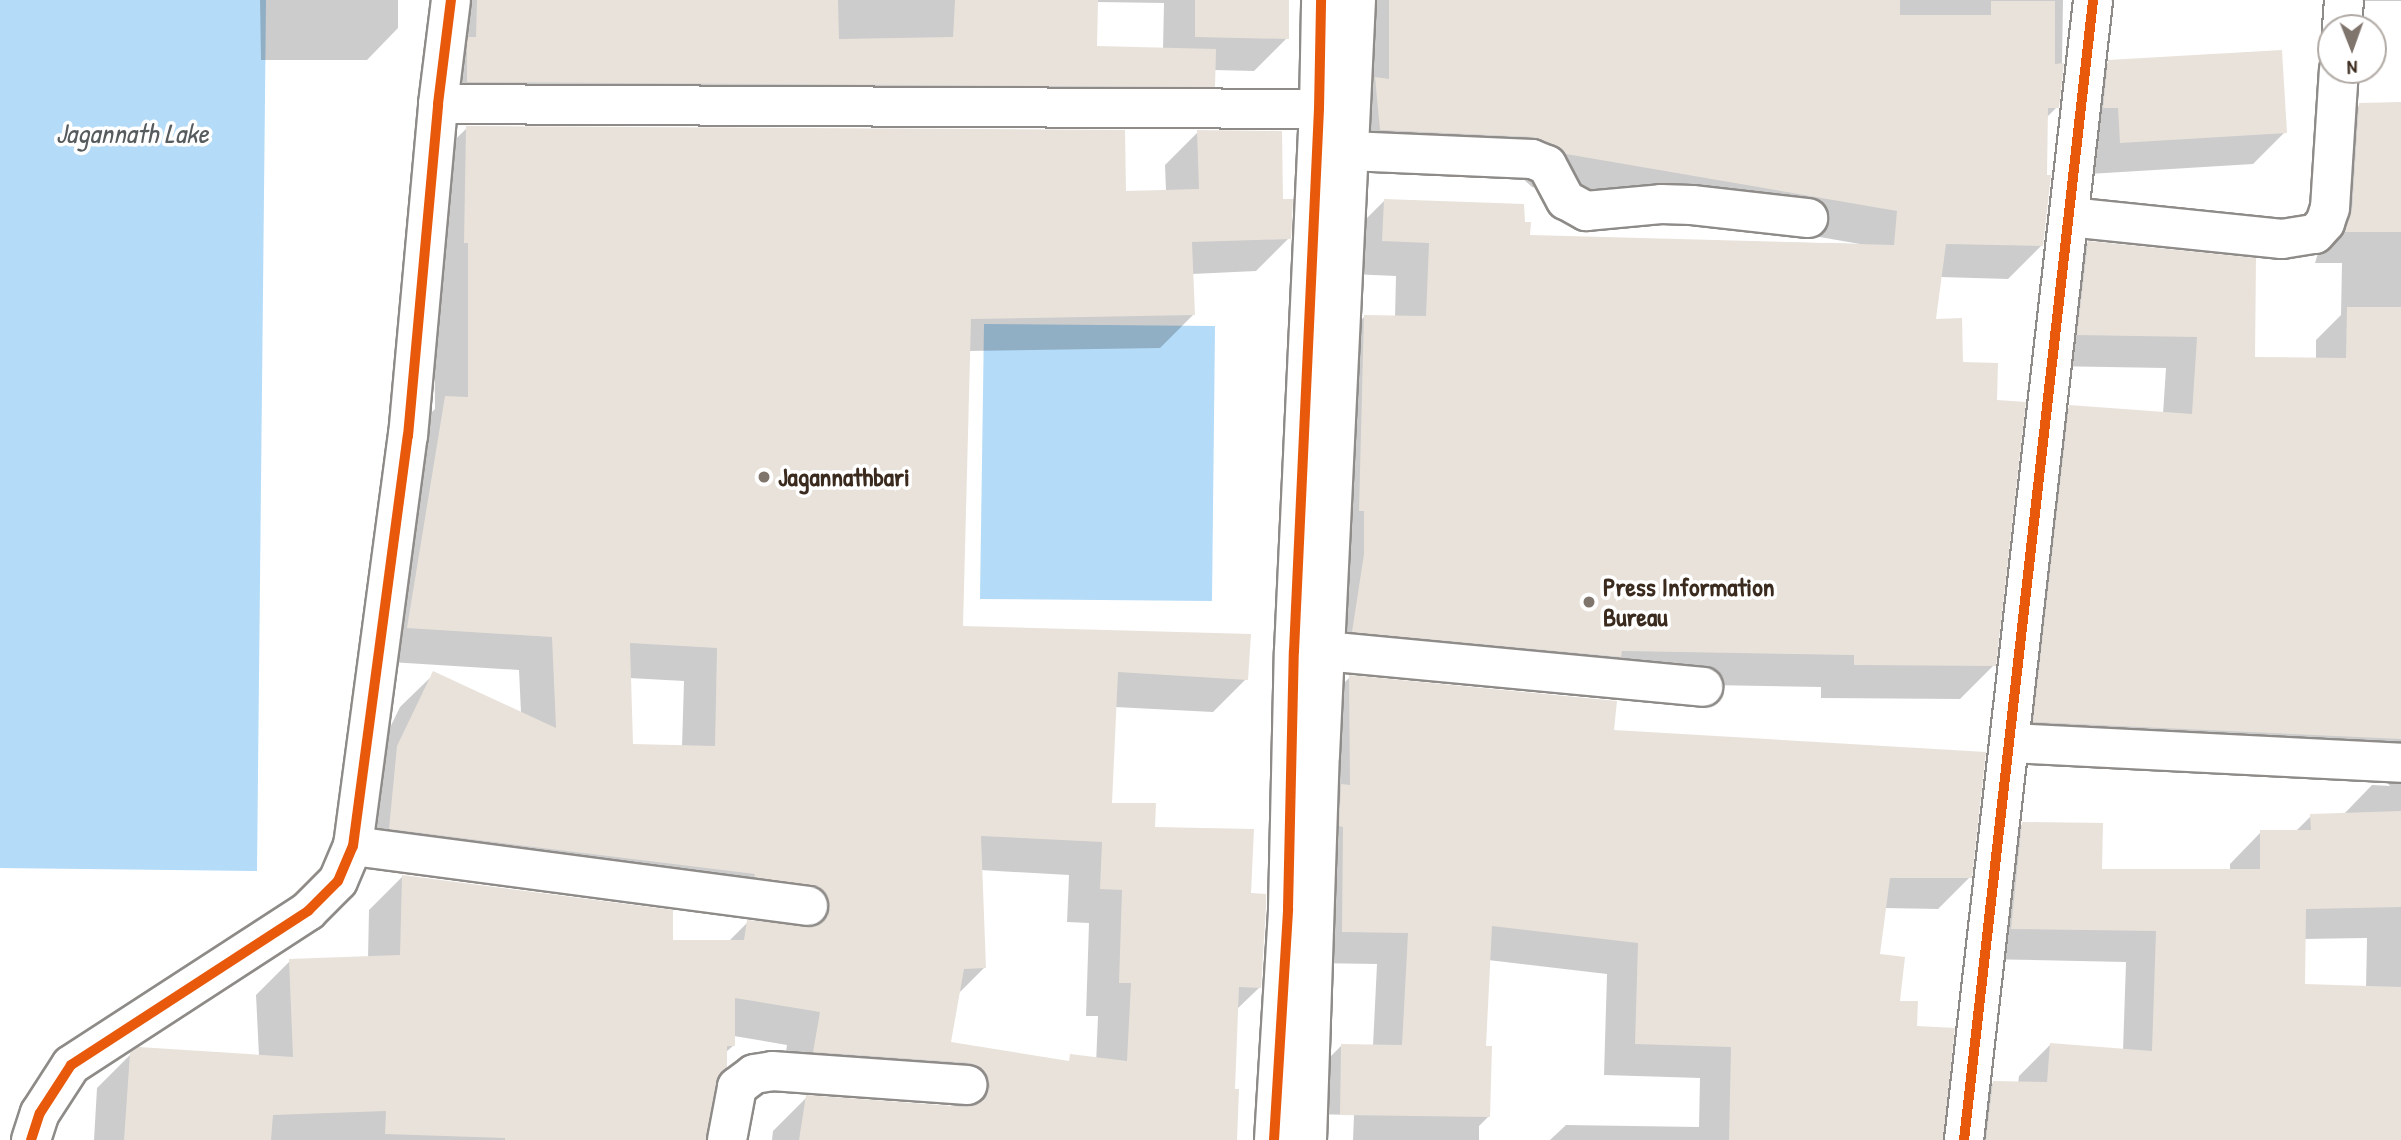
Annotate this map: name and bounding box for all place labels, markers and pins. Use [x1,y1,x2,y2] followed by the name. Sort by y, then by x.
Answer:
[778,461,910,493] place label: Jagannathbari
[756,469,772,485] marker: Jagannathbari
[1603,571,1774,632] place label: Press Information Bureau
[1581,594,1597,610] marker: Press Information Bureau

